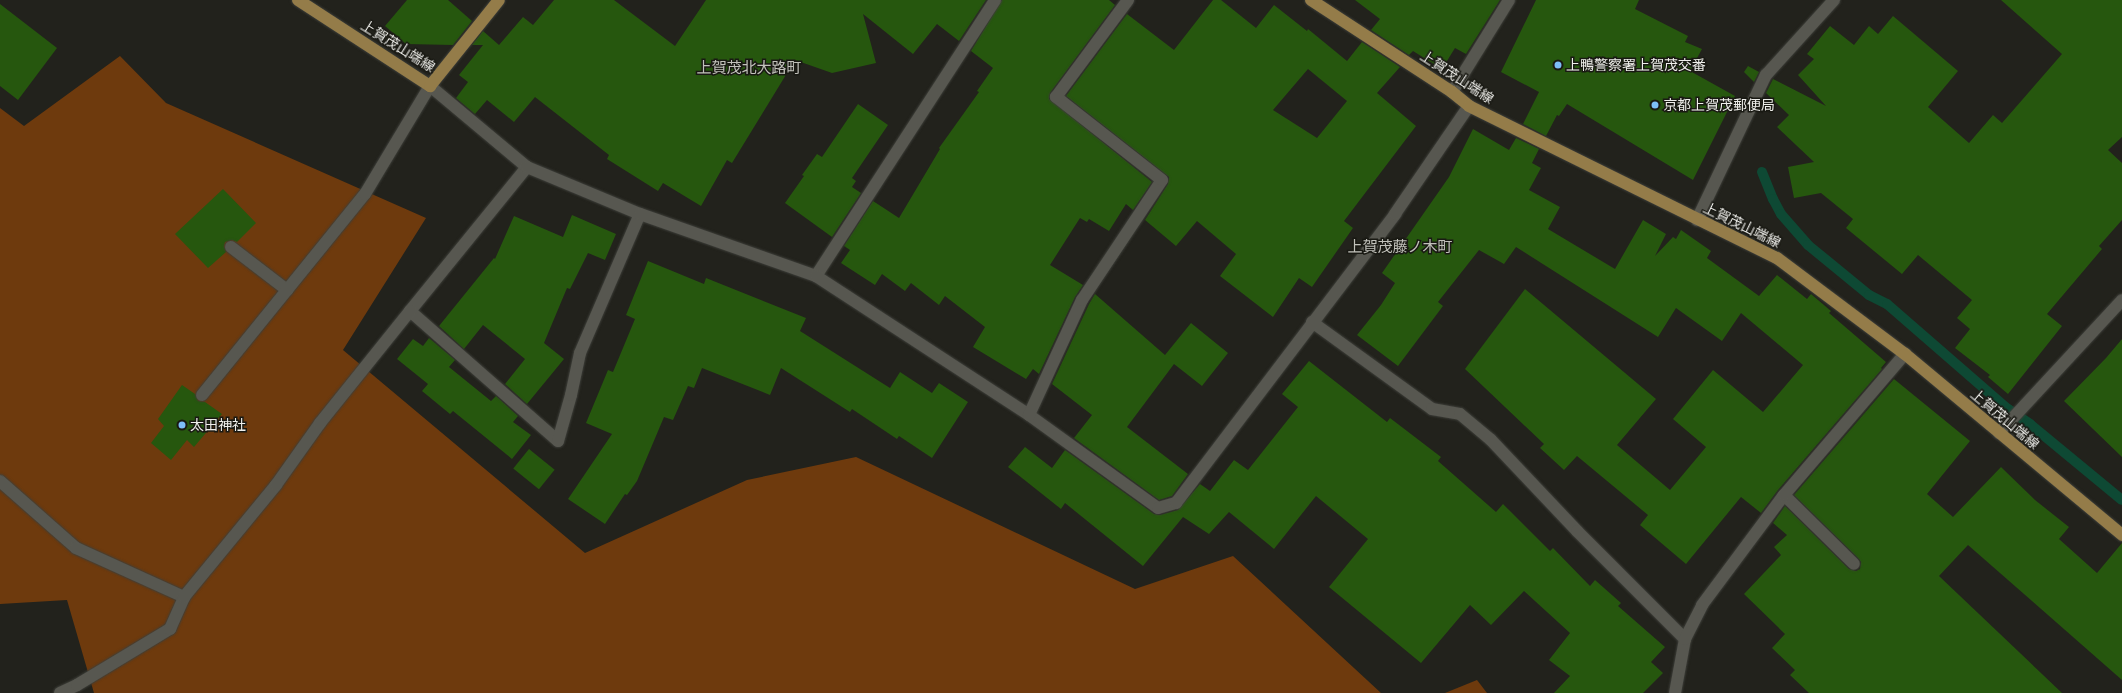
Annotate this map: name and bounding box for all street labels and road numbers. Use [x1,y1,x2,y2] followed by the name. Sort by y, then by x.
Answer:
[358,17,438,75] street label: 上賀茂山端線
[1417,47,1497,107] street label: 上賀茂山端線
[1701,199,1783,251] street label: 上賀茂山端線
[1967,386,2043,452] street label: 上賀茂山端線

